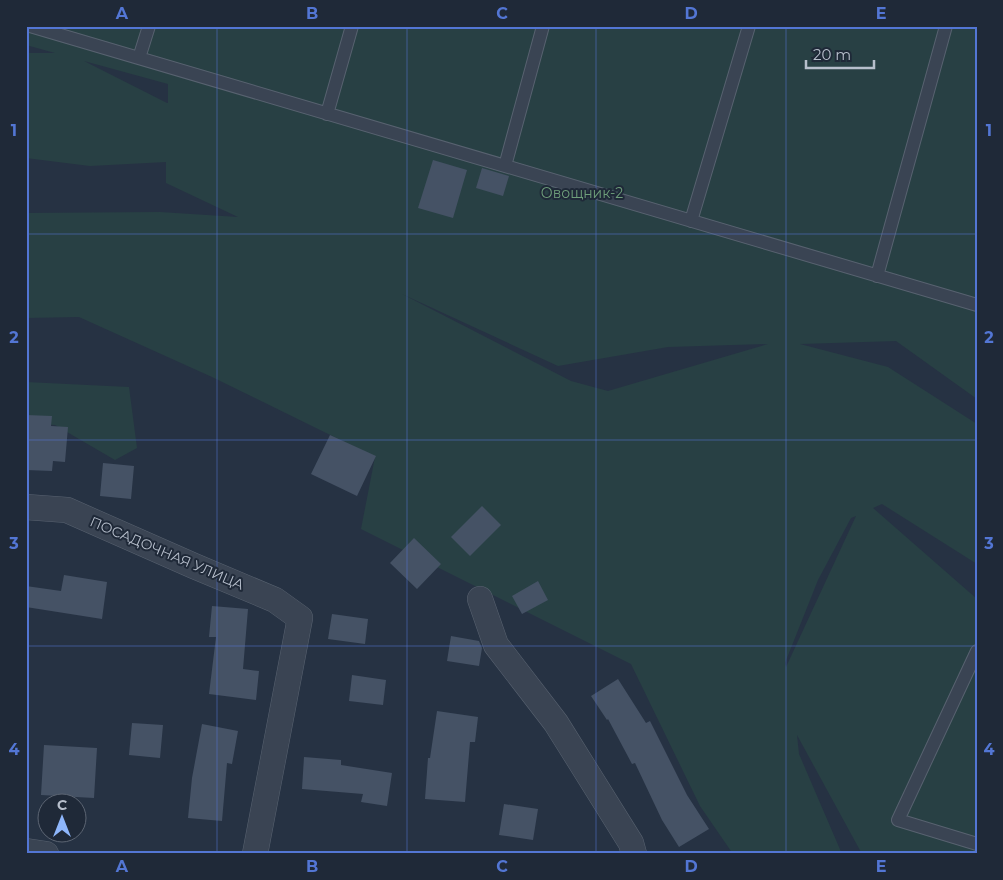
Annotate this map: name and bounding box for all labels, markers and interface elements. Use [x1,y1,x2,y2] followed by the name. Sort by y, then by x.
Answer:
[115,4,129,23] text: A
[306,4,318,23] text: B
[496,4,508,23] text: C
[684,4,698,23] text: D
[876,4,886,23] text: E
[806,38,873,70] scale bar
[813,45,851,64] text: 20 m
[11,121,17,140] text: 1
[986,121,992,140] text: 1
[541,184,623,202] park label: Овощник-2
[9,328,19,347] text: 2
[984,328,994,347] text: 2
[87,512,247,594] street label: ПОСАДОЧНАЯ УЛИЦА
[8,534,19,553] text: 3
[983,534,994,553] text: 3
[8,740,20,759] text: 4
[983,740,995,759] text: 4
[38,792,88,842] north arrow
[57,796,67,814] text: С
[115,857,129,876] text: A
[306,857,318,876] text: B
[496,857,508,876] text: C
[684,857,698,876] text: D
[876,857,886,876] text: E

